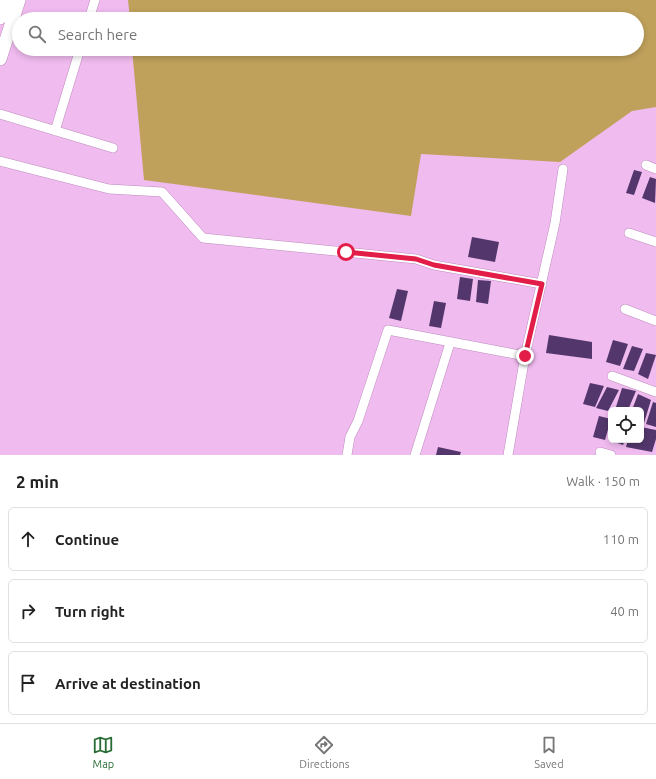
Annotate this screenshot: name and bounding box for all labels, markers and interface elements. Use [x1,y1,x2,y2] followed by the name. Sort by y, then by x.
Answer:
[12,12,644,56] search box
[26,23,48,45] icon: search
[58,26,137,43] text: Search here
[337,243,355,261] route start
[516,347,534,365] route end
[608,407,644,443] map controls
[608,407,644,443] button: locate
[16,472,59,491] text: 2 min
[566,474,640,488] text: Walk · 150 m
[17,528,39,550] icon: ahead
[55,531,119,548] text: Continue
[603,532,639,546] text: 110 m
[17,600,39,622] icon: right
[55,603,125,620] text: Turn right
[610,604,639,618] text: 40 m
[17,672,39,694] icon: arrive
[55,675,201,692] text: Arrive at destination
[92,734,114,770] tab: Map
[299,734,350,770] tab: Directions
[534,734,564,770] tab: Saved

